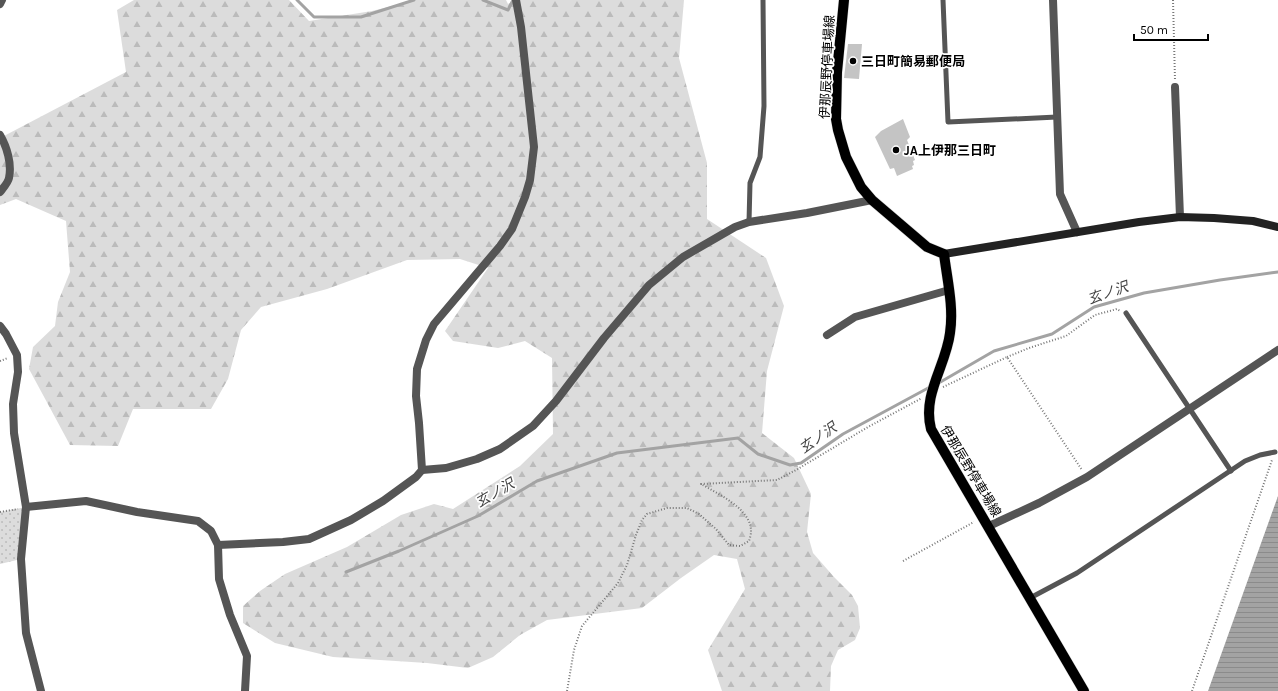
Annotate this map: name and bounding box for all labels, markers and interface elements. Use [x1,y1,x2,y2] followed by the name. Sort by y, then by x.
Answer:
[817,15,837,119] street label: 伊那辰野停車場線
[1134,16,1208,42] scale bar
[1140,23,1168,37] text: 50 m
[861,54,965,69] place label: 三日町簡易郵便局
[848,56,858,66] marker: 三日町簡易郵便局
[904,143,996,158] place label: JA上伊那三日町
[891,145,901,155] marker: JA上伊那三日町
[1085,277,1133,308] water label: 玄ノ沢
[796,418,842,457] water label: 玄ノ沢
[938,423,1004,519] street label: 伊那辰野停車場線
[473,474,519,511] water label: 玄ノ沢

